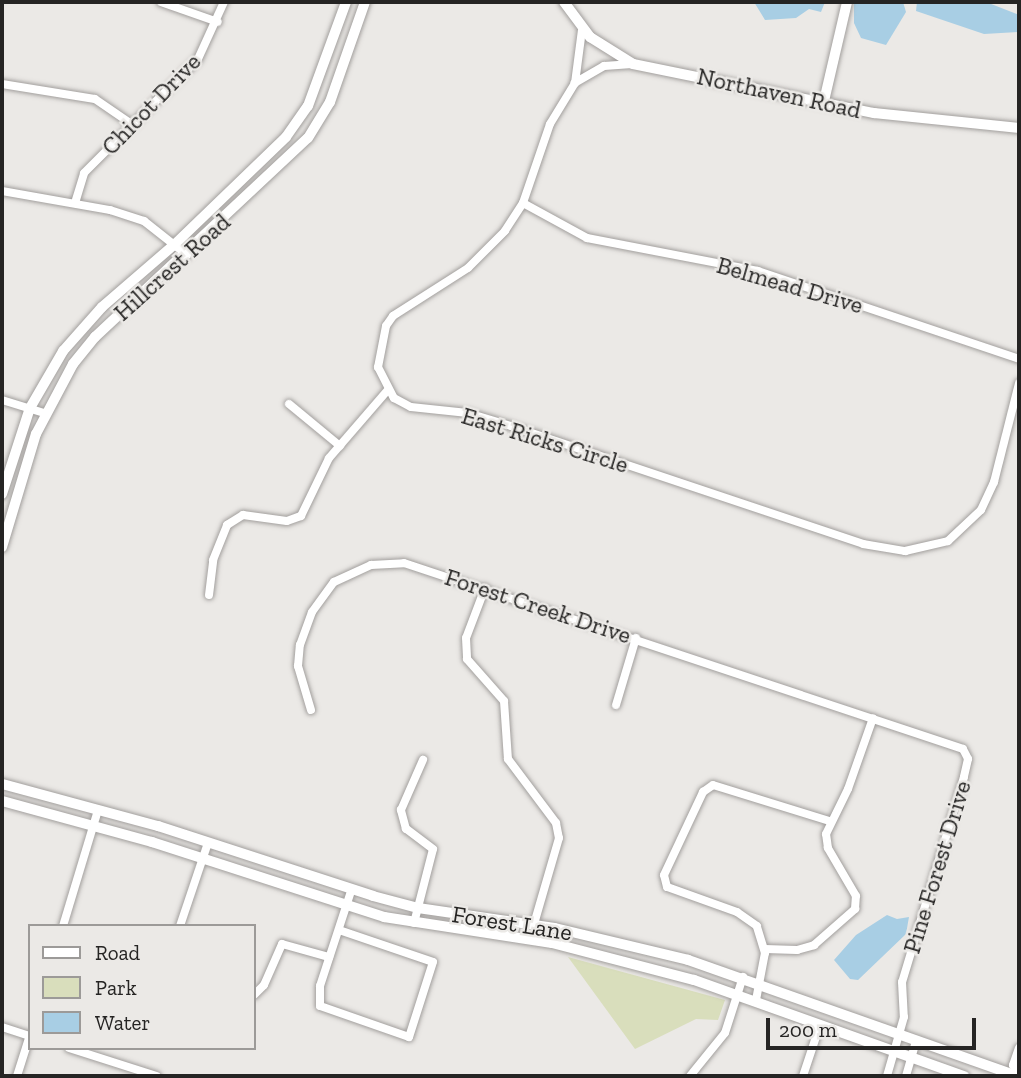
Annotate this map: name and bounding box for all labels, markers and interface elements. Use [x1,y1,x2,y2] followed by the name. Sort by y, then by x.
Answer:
[96,47,206,161] street label: Chicot Drive
[694,62,864,124] street label: Northaven Road
[108,207,236,327] street label: Hillcrest Road
[714,250,866,320] street label: Belmead Drive
[458,401,632,479] street label: East Ricks Circle
[441,562,635,650] street label: Forest Creek Drive
[897,777,977,957] street label: Pine Forest Drive
[450,899,574,947] street label: Forest Lane
[28,924,256,1050] legend
[95,940,140,965] text: Road
[95,975,137,1000] text: Park
[769,1004,979,1048] scale bar
[95,1010,150,1035] text: Water
[779,1017,837,1042] text: 200 m

